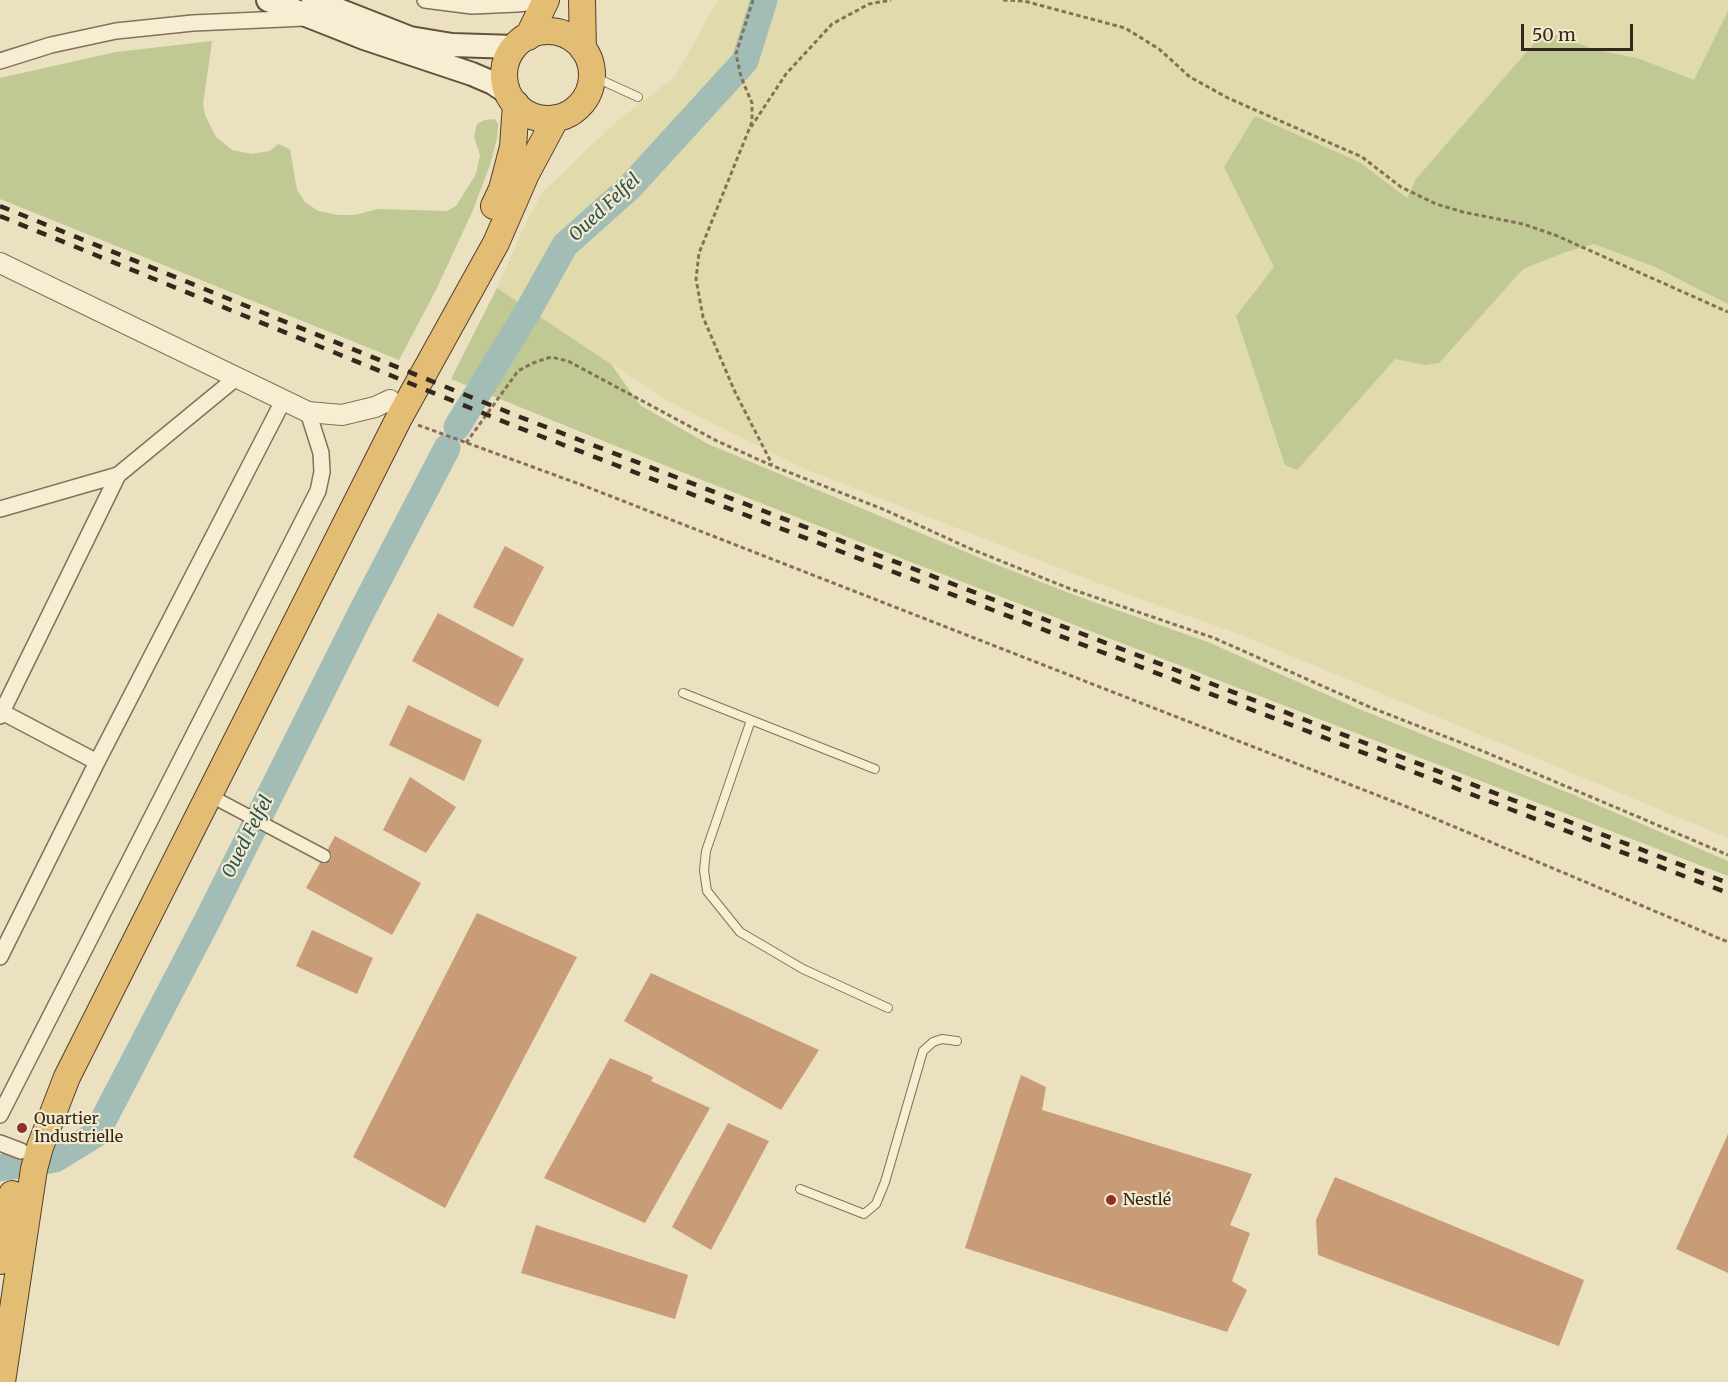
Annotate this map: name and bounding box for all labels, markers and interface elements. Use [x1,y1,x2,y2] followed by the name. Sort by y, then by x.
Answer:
[1524,12,1636,50] scale bar
[1532,23,1576,46] text: 50 m
[565,170,645,246] water label: Oued Felfel
[218,792,278,882] water label: Oued Felfel
[34,1109,123,1147] place label: Quartier Industrielle
[15,1121,29,1135] marker: Quartier Industrielle
[1123,1190,1171,1210] place label: Nestlé
[1104,1193,1118,1207] marker: Nestlé

